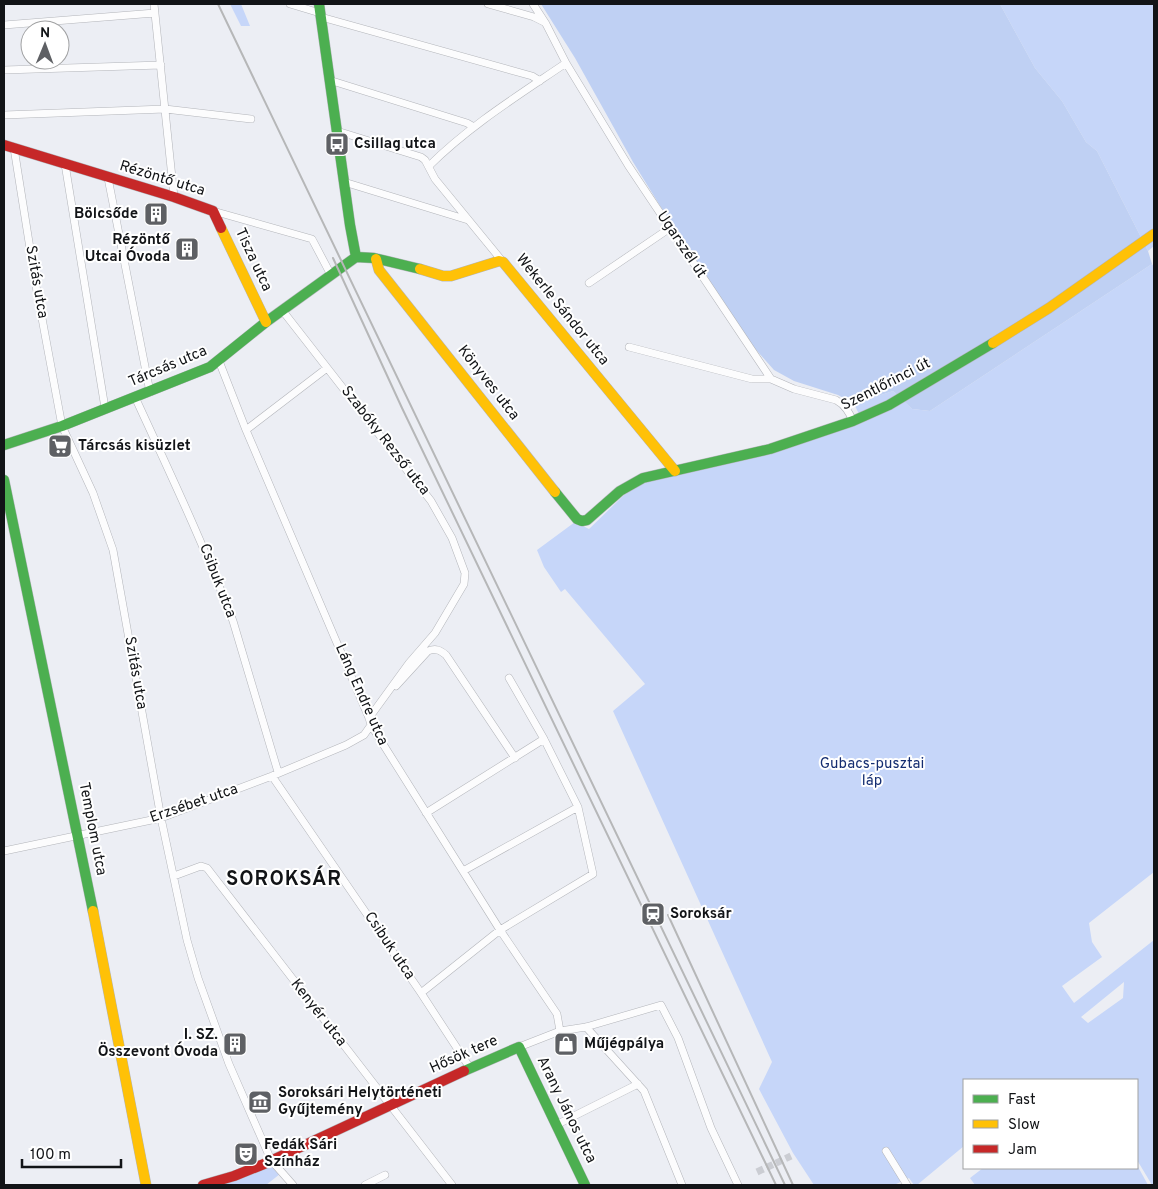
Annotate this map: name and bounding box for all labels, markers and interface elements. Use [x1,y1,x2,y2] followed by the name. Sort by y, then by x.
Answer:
[20,20,70,70] north arrow
[40,25,50,42] text: N
[324,131,350,157] bus stop icon: Csillag utca
[354,135,436,154] place label: Csillag utca
[117,157,207,201] street label: Rézöntő utca
[143,201,169,227] building icon: Bölcsőde
[74,205,138,224] place label: Bölcsőde
[652,208,710,282] street label: Ugarszél út
[230,225,276,295] street label: Tisza utca
[85,231,172,267] place label: Rézöntő Utcai Óvoda
[174,236,200,262] building icon: Rézöntő Utcai Óvoda
[20,244,52,320] street label: Szitás utca
[511,250,613,370] street label: Wekerle Sándor utca
[126,342,210,392] street label: Tárcsás utca
[453,342,523,424] street label: Könyves utca
[838,354,934,416] street label: Szentlőrinci út
[336,383,434,499] street label: Szabóky Rezső utca
[47,433,73,459] supermarket icon: Tárcsás kisüzlet
[78,437,191,456] place label: Tárcsás kisüzlet
[194,541,240,621] street label: Csibuk utca
[119,635,151,711] street label: Szitás utca
[330,641,392,749] street label: Láng Endre utca
[820,755,924,791] park label: Gubacs-pusztai láp
[147,780,241,828] street label: Erzsébet utca
[74,781,110,877] street label: Templom utca
[226,865,342,893] district label: SOROKSÁR
[640,901,666,927] station icon: Soroksár
[670,905,732,924] place label: Soroksár
[359,908,419,984] street label: Csibuk utca
[286,975,350,1051] street label: Kenyér utca
[98,1026,218,1062] place label: I. SZ. Összevont Óvoda
[222,1031,248,1057] building icon: I. SZ. Összevont Óvoda
[553,1031,579,1057] shop icon: Műjégpálya
[427,1032,501,1078] street label: Hősök tere
[584,1035,664,1054] place label: Műjégpálya
[532,1054,600,1166] street label: Arany János utca
[963,1079,1138,1169] legend
[278,1084,442,1120] place label: Soroksári Helytörténeti Gyűjtemény
[247,1089,273,1115] museum icon: Soroksári Helytörténeti Gyűjtemény
[1008,1091,1036,1110] text: Fast
[1008,1116,1040,1135] text: Slow
[22,1136,121,1168] scale bar
[264,1136,337,1172] place label: Fedák Sári Színház
[233,1141,259,1167] theatre icon: Fedák Sári Színház
[1008,1141,1037,1160] text: Jam
[30,1146,71,1165] text: 100 m

